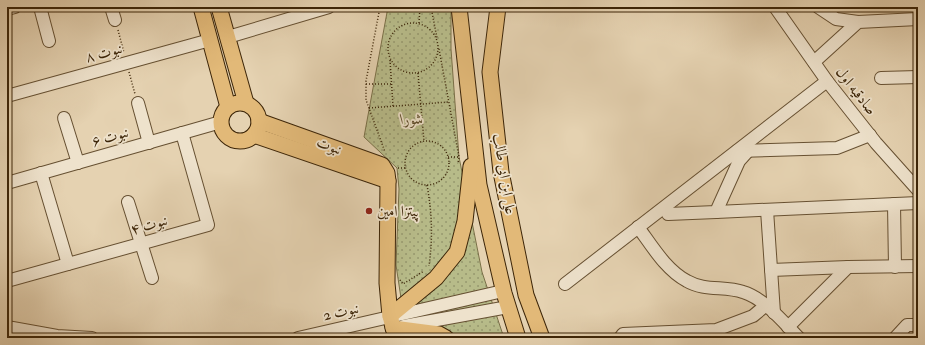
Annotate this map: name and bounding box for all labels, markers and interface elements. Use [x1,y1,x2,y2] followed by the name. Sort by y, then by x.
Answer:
[83,39,125,67] street label: نبوت ۸
[831,63,881,119] street label: صادقیه اول
[400,110,423,129] park label: شورا
[89,123,131,151] street label: نبوت ۶
[487,132,520,216] street label: علی ابن ابی طالب
[314,133,344,159] street label: نبوت
[377,202,419,222] place label: پیتزا امین
[364,206,374,216] marker: پیتزا امین
[128,211,170,239] street label: نبوت ۴
[321,299,361,325] street label: نبوت 2

